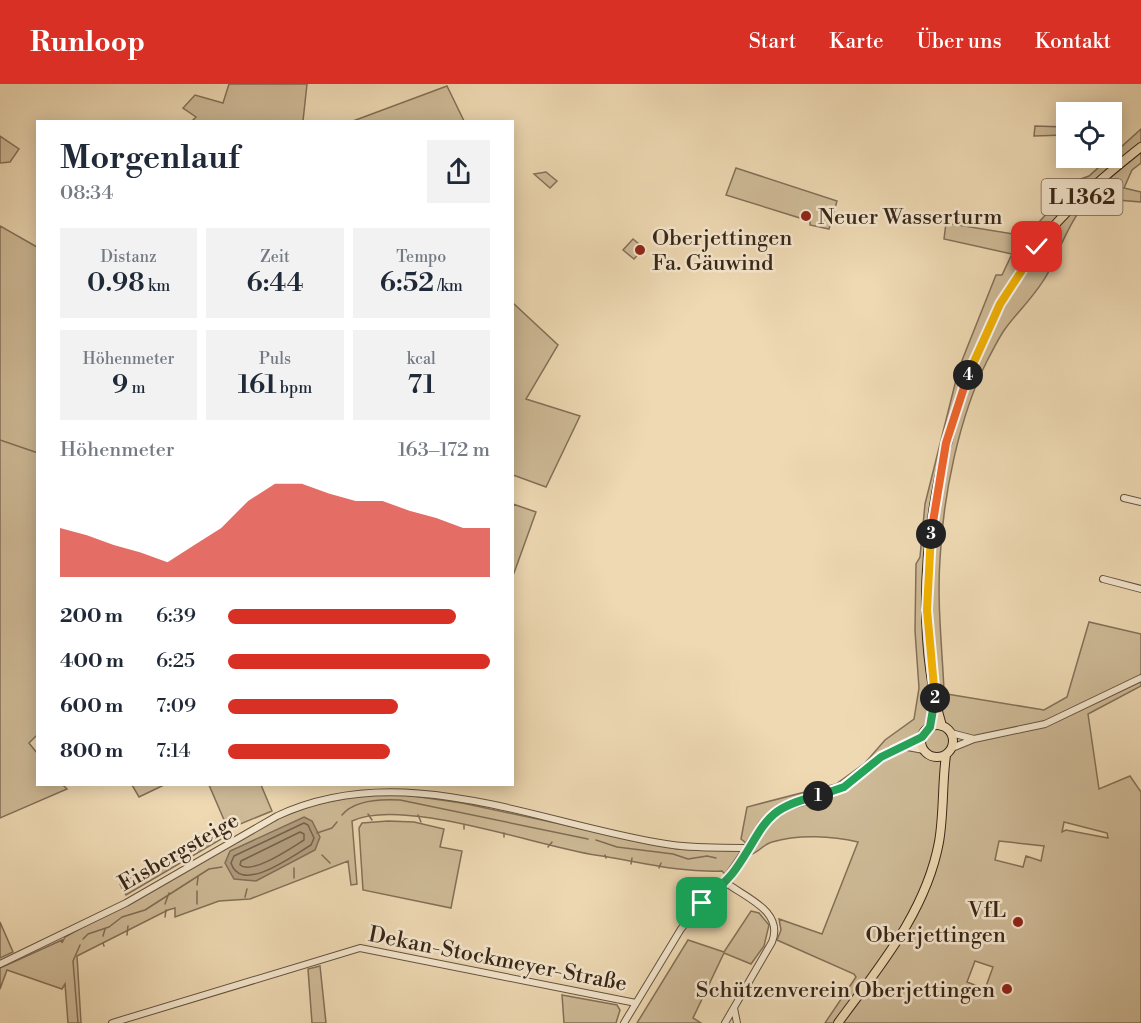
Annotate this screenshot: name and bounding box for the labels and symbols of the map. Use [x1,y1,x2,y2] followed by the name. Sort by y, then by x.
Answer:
[1042,179,1122,215] road number: L 1362
[818,204,1003,231] place label: Neuer Wasserturm
[799,209,813,223] marker: Neuer Wasserturm
[1011,221,1062,272] pin
[652,225,792,277] place label: Oberjettingen Fa. Gäuwind
[633,243,647,257] marker: Oberjettingen Fa. Gäuwind
[953,360,983,390] pin: 4
[916,519,946,549] pin: 3
[920,683,950,713] pin: 2
[803,781,833,811] pin: 1
[114,807,244,898] street label: Eisbergsteige
[676,877,727,928] pin
[866,897,1006,949] place label: VfL Oberjettingen
[1011,915,1025,929] marker: VfL Oberjettingen
[366,921,629,998] street label: Dekan-Stockmeyer-Straße
[696,977,995,1004] place label: Schützenverein Oberjettingen
[1000,982,1014,996] marker: Schützenverein Oberjettingen

